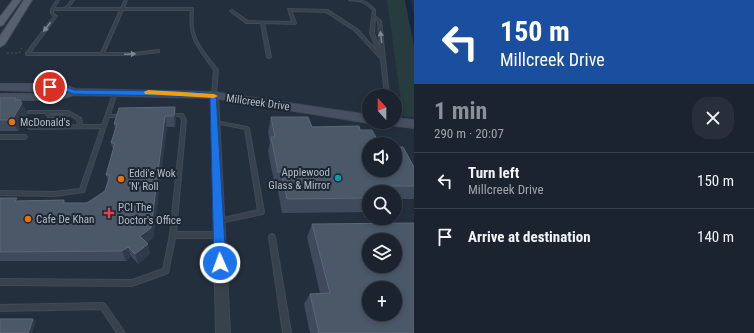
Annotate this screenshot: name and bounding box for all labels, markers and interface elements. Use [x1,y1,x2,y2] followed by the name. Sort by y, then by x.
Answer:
[500,15,570,48] text: 150 m
[434,16,486,68] icon: left
[43,22,52,33] one-way arrow
[378,31,384,43] one-way arrow
[500,49,605,70] text: Millcreek Drive
[124,51,137,57] one-way arrow
[33,70,67,104] pin
[39,76,61,98] icon: arrive
[362,89,402,129] north arrow
[362,89,402,321] map controls
[225,92,291,113] street label: Millcreek Drive
[434,97,487,125] text: 1 min
[692,97,734,139] button: close
[20,116,70,129] place label: McDonald's
[7,117,17,127] marker: McDonald's
[434,126,504,141] text: 290 m · 20:07
[362,137,402,177] button: sound
[468,164,519,182] text: Turn left
[268,166,331,192] place label: Applewood Glass & Mirror
[129,167,176,193] place label: Eddi'e Wok 'N' Roll
[434,170,456,192] icon: left
[697,172,734,190] text: 150 m
[333,173,343,183] marker: Applewood Glass & Mirror
[116,174,126,184] marker: Eddi'e Wok 'N' Roll
[468,182,544,197] text: Millcreek Drive
[362,185,402,225] button: search
[118,201,181,227] place label: PCI The Doctor's Office
[103,207,115,219] marker: PCI The Doctor's Office
[36,213,94,226] place label: Cafe De Khan
[23,214,33,224] marker: Cafe De Khan
[434,226,456,248] icon: arrive
[468,228,591,246] text: Arrive at destination
[697,228,734,246] text: 140 m
[362,233,402,273] button: layers
[199,242,241,284] position arrow
[362,281,402,321] button: +

